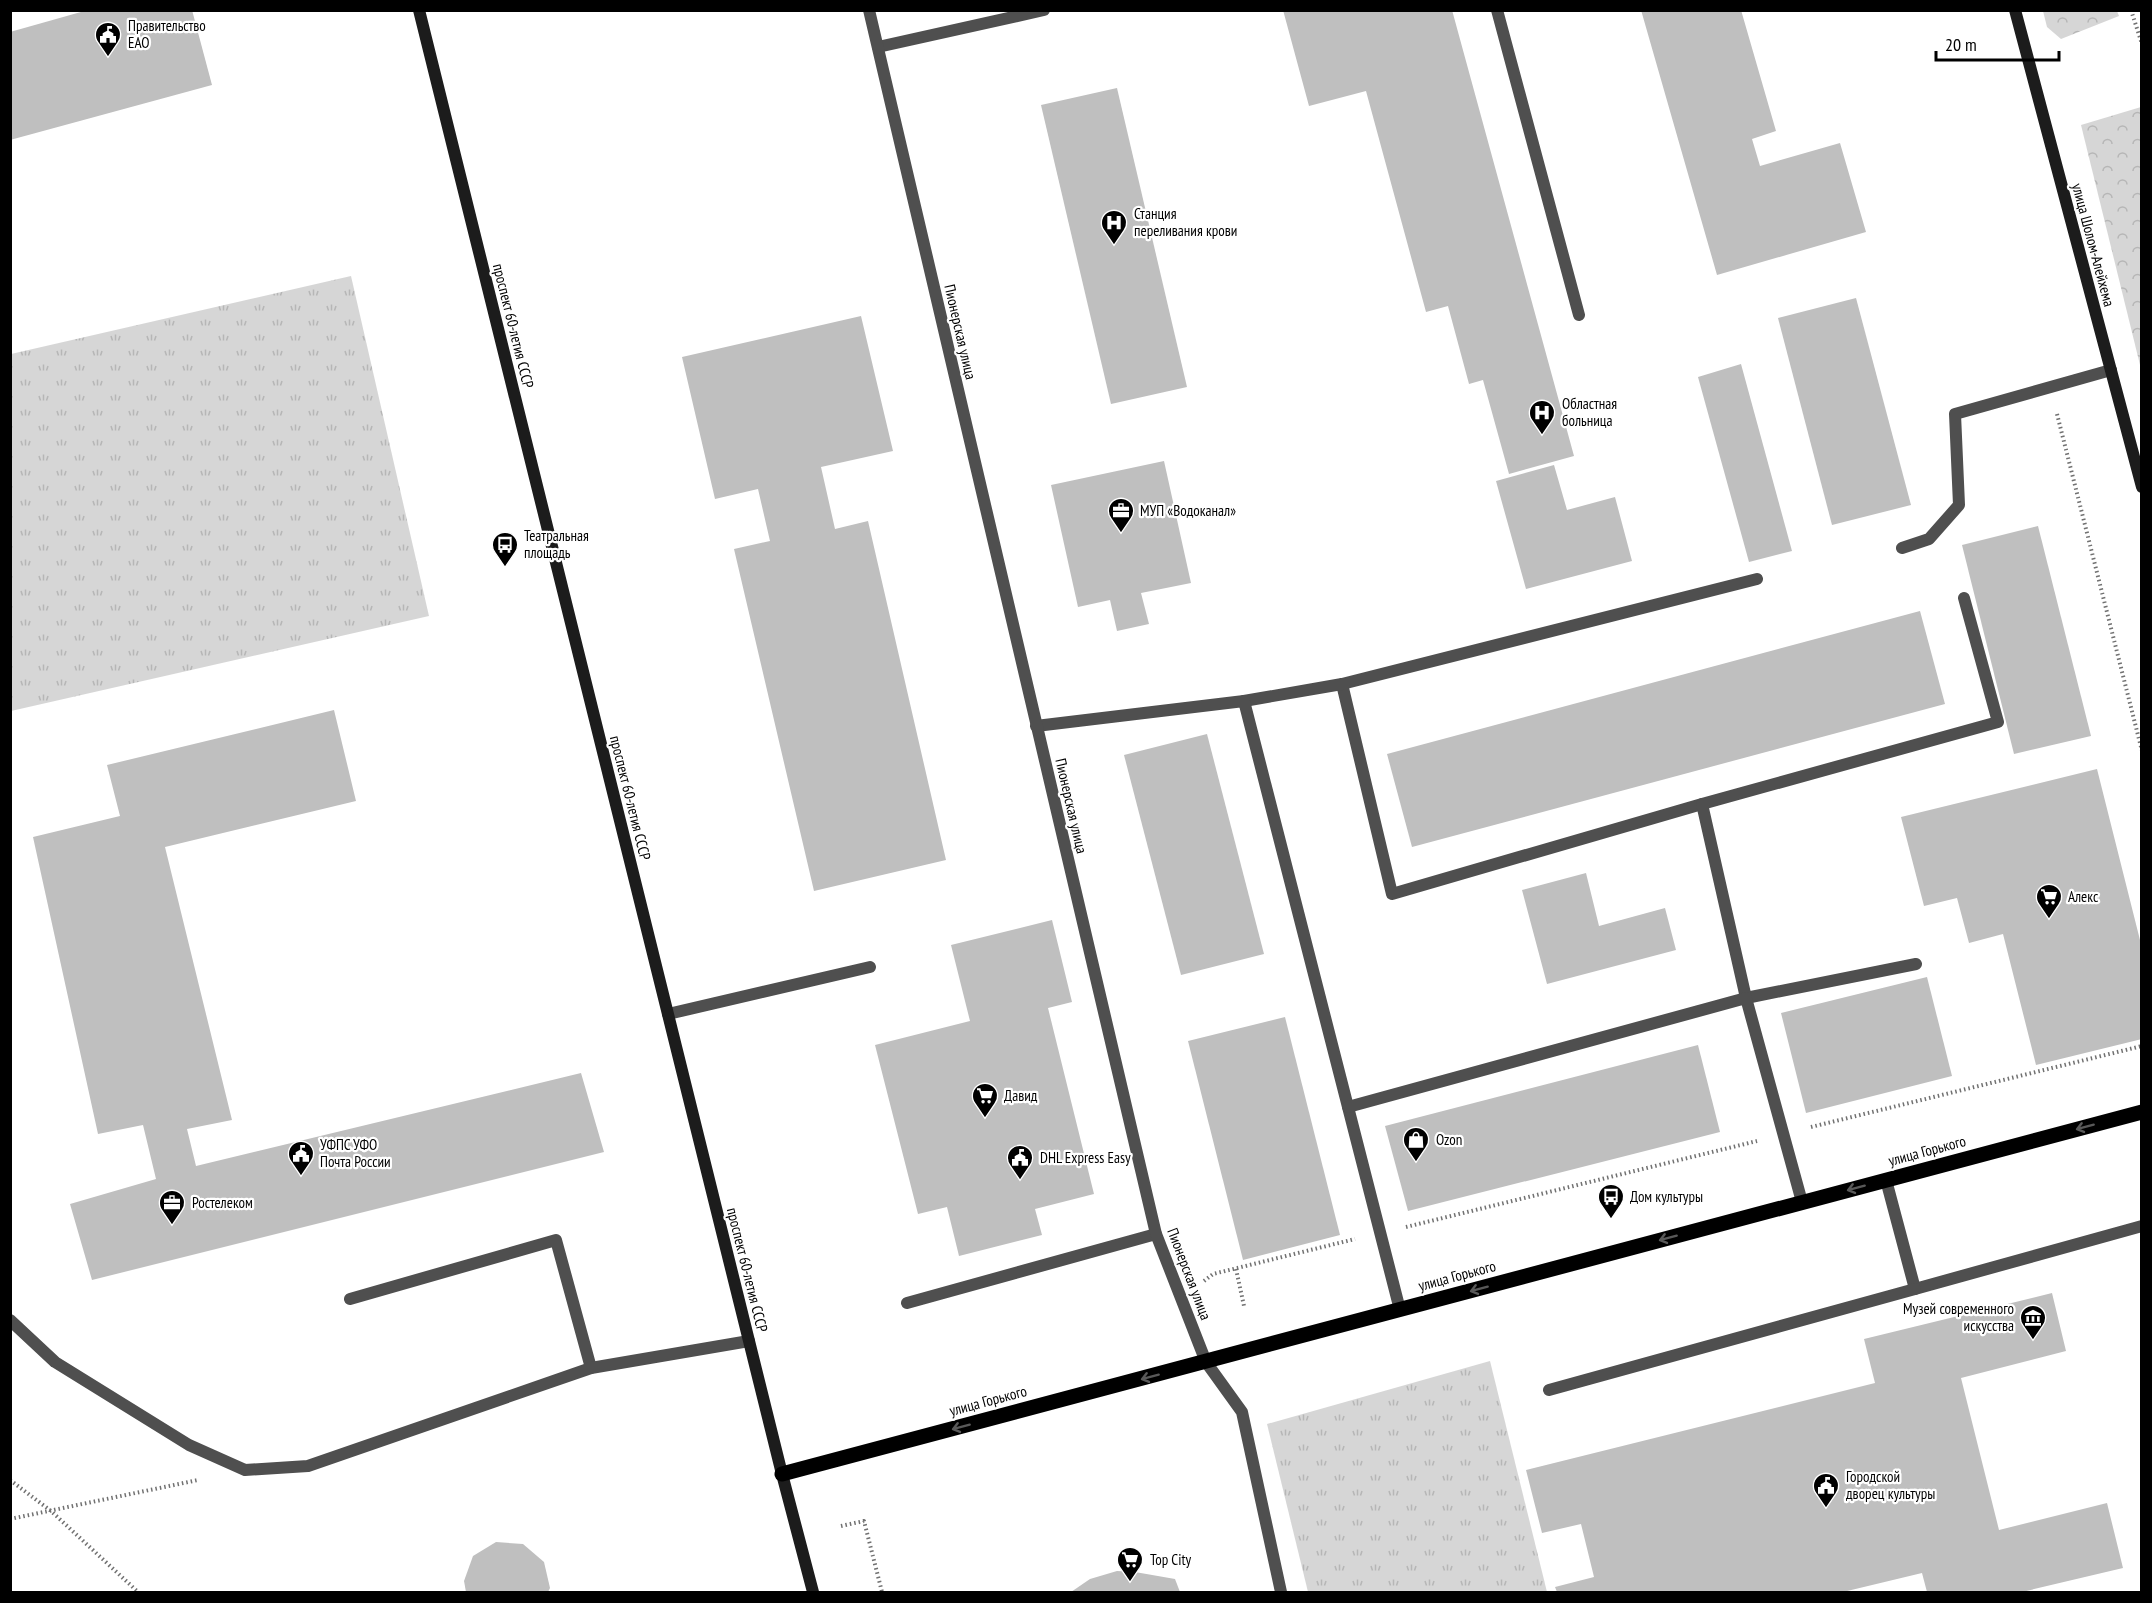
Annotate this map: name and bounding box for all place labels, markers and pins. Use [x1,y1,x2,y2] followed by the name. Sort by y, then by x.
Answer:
[128,16,206,52] place label: Правительство ЕАО
[93,20,123,58] public building icon: Правительство ЕАО
[1134,204,1237,240] place label: Станция переливания крови
[1099,208,1129,246] hospital icon: Станция переливания крови
[1562,394,1617,430] place label: Областная больница
[1527,398,1557,436] hospital icon: Областная больница
[1106,496,1136,534] office icon: МУП «Водоканал»
[1140,501,1236,520] place label: МУП «Водоканал»
[524,526,589,562] place label: Театральная площадь
[490,530,520,568] bus stop icon: Театральная площадь
[2034,882,2064,920] supermarket icon: Алекс
[2068,887,2099,906] place label: Алекс
[970,1081,1000,1119] supermarket icon: Давид
[1004,1086,1038,1105] place label: Давид
[1401,1125,1431,1163] shop icon: Ozon
[1436,1130,1462,1149] place label: Ozon
[320,1135,391,1171] place label: УФПС УФО Почта России
[286,1139,316,1177] public building icon: УФПС УФО Почта России
[1005,1143,1035,1181] public building icon: DHL Express Easy
[1040,1148,1131,1167] place label: DHL Express Easy
[1596,1182,1626,1220] bus stop icon: Дом культуры
[1630,1187,1703,1206] place label: Дом культуры
[157,1188,187,1226] office icon: Ростелеком
[192,1193,253,1212] place label: Ростелеком
[1903,1299,2014,1335] place label: Музей современного искусства
[2018,1303,2048,1341] museum icon: Музей современного искусства
[1846,1467,1935,1503] place label: Городской дворец культуры
[1811,1471,1841,1509] public building icon: Городской дворец культуры
[1115,1545,1145,1583] supermarket icon: Top City
[1150,1550,1192,1569] place label: Top City

